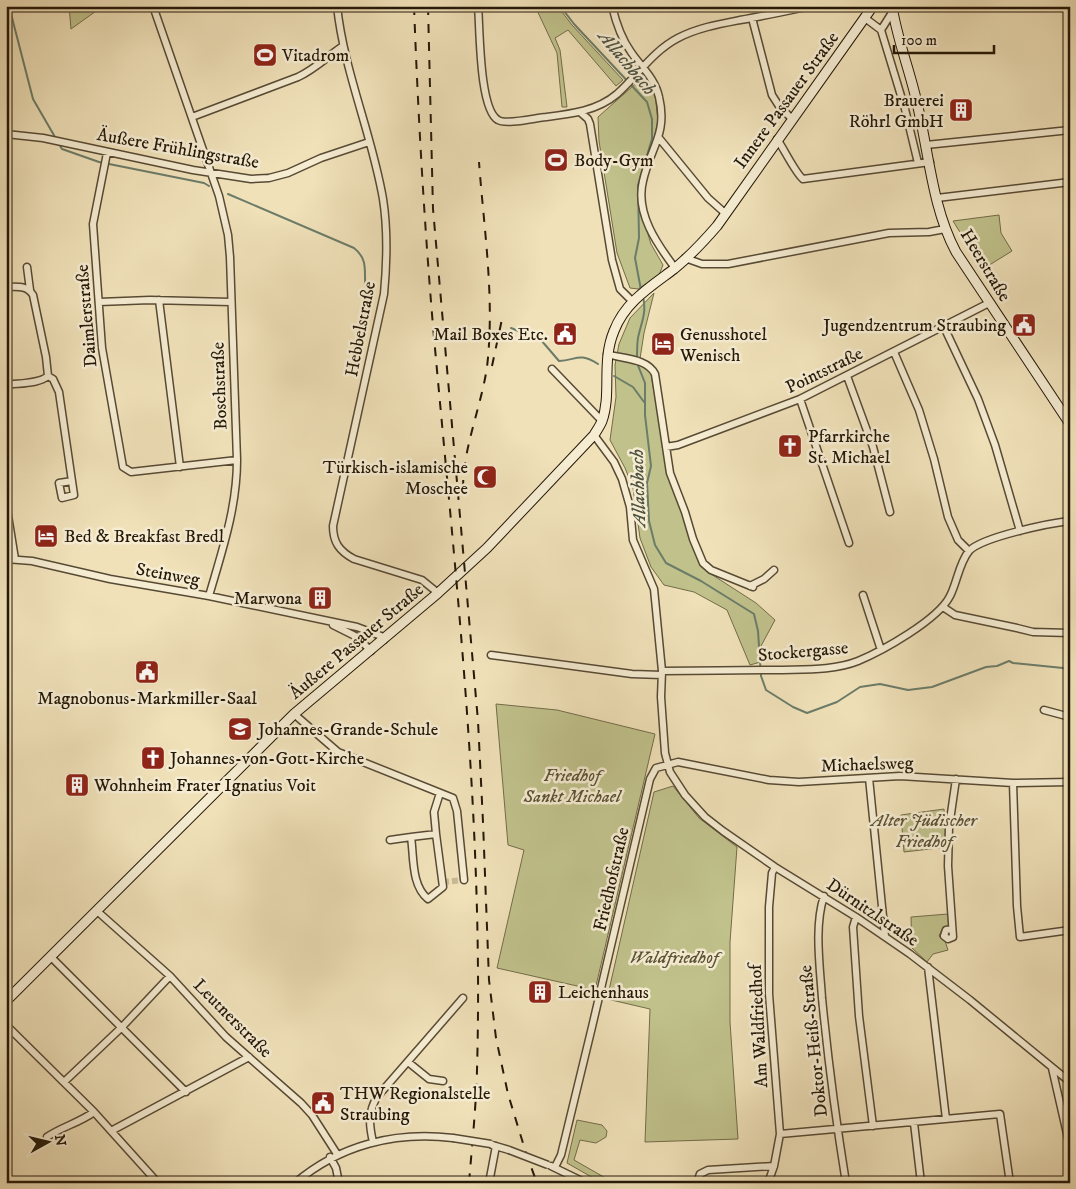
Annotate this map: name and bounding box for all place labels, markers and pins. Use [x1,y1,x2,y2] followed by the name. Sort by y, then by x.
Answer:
[252,42,278,68] sports icon: Vitadrom
[281,45,349,67] place label: Vitadrom
[849,90,944,133] place label: Brauerei Röhrl GmbH
[948,97,974,123] building icon: Brauerei Röhrl GmbH
[543,147,569,173] sports icon: Body-Gym
[574,150,654,172] place label: Body-Gym
[1011,312,1037,338] public building icon: Jugendzentrum Straubing
[821,315,1006,337] place label: Jugendzentrum Straubing
[552,321,578,347] public building icon: Mail Boxes Etc.
[433,324,548,346] place label: Mail Boxes Etc.
[679,324,767,367] place label: Genusshotel Wenisch
[650,331,676,357] hotel icon: Genusshotel Wenisch
[808,426,891,469] place label: Pfarrkirche St. Michael
[777,433,803,459] church icon: Pfarrkirche St. Michael
[323,457,468,500] place label: Türkisch-islamische Moschee
[472,464,498,490] mosque icon: Türkisch-islamische Moschee
[33,523,59,549] hotel icon: Bed & Breakfast Bredl
[64,526,225,548] place label: Bed & Breakfast Bredl
[307,585,333,611] building icon: Marwona
[234,588,302,610] place label: Marwona
[134,659,160,685] public building icon: Magnobonus-Markmiller-Saal
[37,688,257,710] place label: Magnobonus-Markmiller-Saal
[227,716,253,742] school or university icon: Johannes-Grande-Schule
[256,719,438,741] place label: Johannes-Grande-Schule
[140,745,166,771] church icon: Johannes-von-Gott-Kirche
[168,748,364,770] place label: Johannes-von-Gott-Kirche
[64,772,90,798] building icon: Wohnheim Frater Ignatius Voit
[93,775,316,797] place label: Wohnheim Frater Ignatius Voit
[527,979,553,1005] building icon: Leichenhaus
[558,982,649,1004] place label: Leichenhaus
[340,1083,490,1126] place label: THW Regionalstelle Straubing
[310,1090,336,1116] public building icon: THW Regionalstelle Straubing

